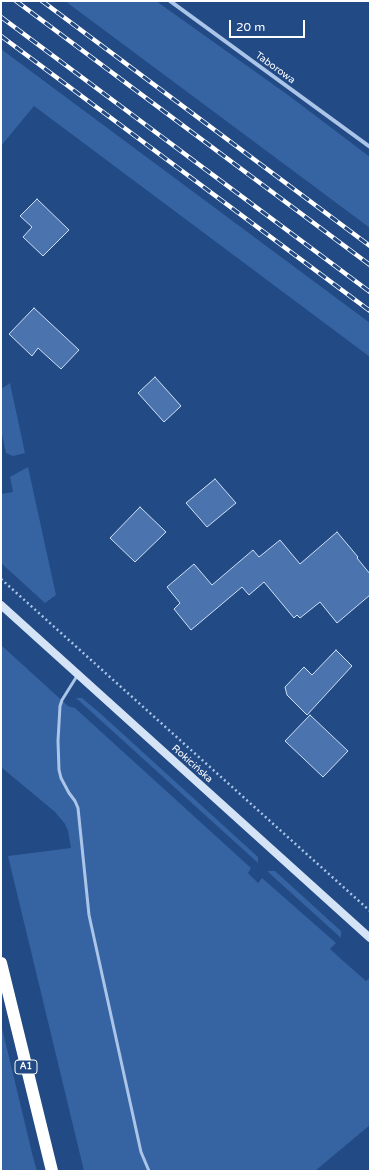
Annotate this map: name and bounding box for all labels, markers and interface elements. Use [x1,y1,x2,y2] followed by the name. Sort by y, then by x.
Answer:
[231,12,307,38] scale bar
[236,20,265,34] text: 20 m
[253,49,297,87] street label: Taborowa
[169,743,215,785] street label: Rokicińska
[15,1060,37,1074] road number: A1

